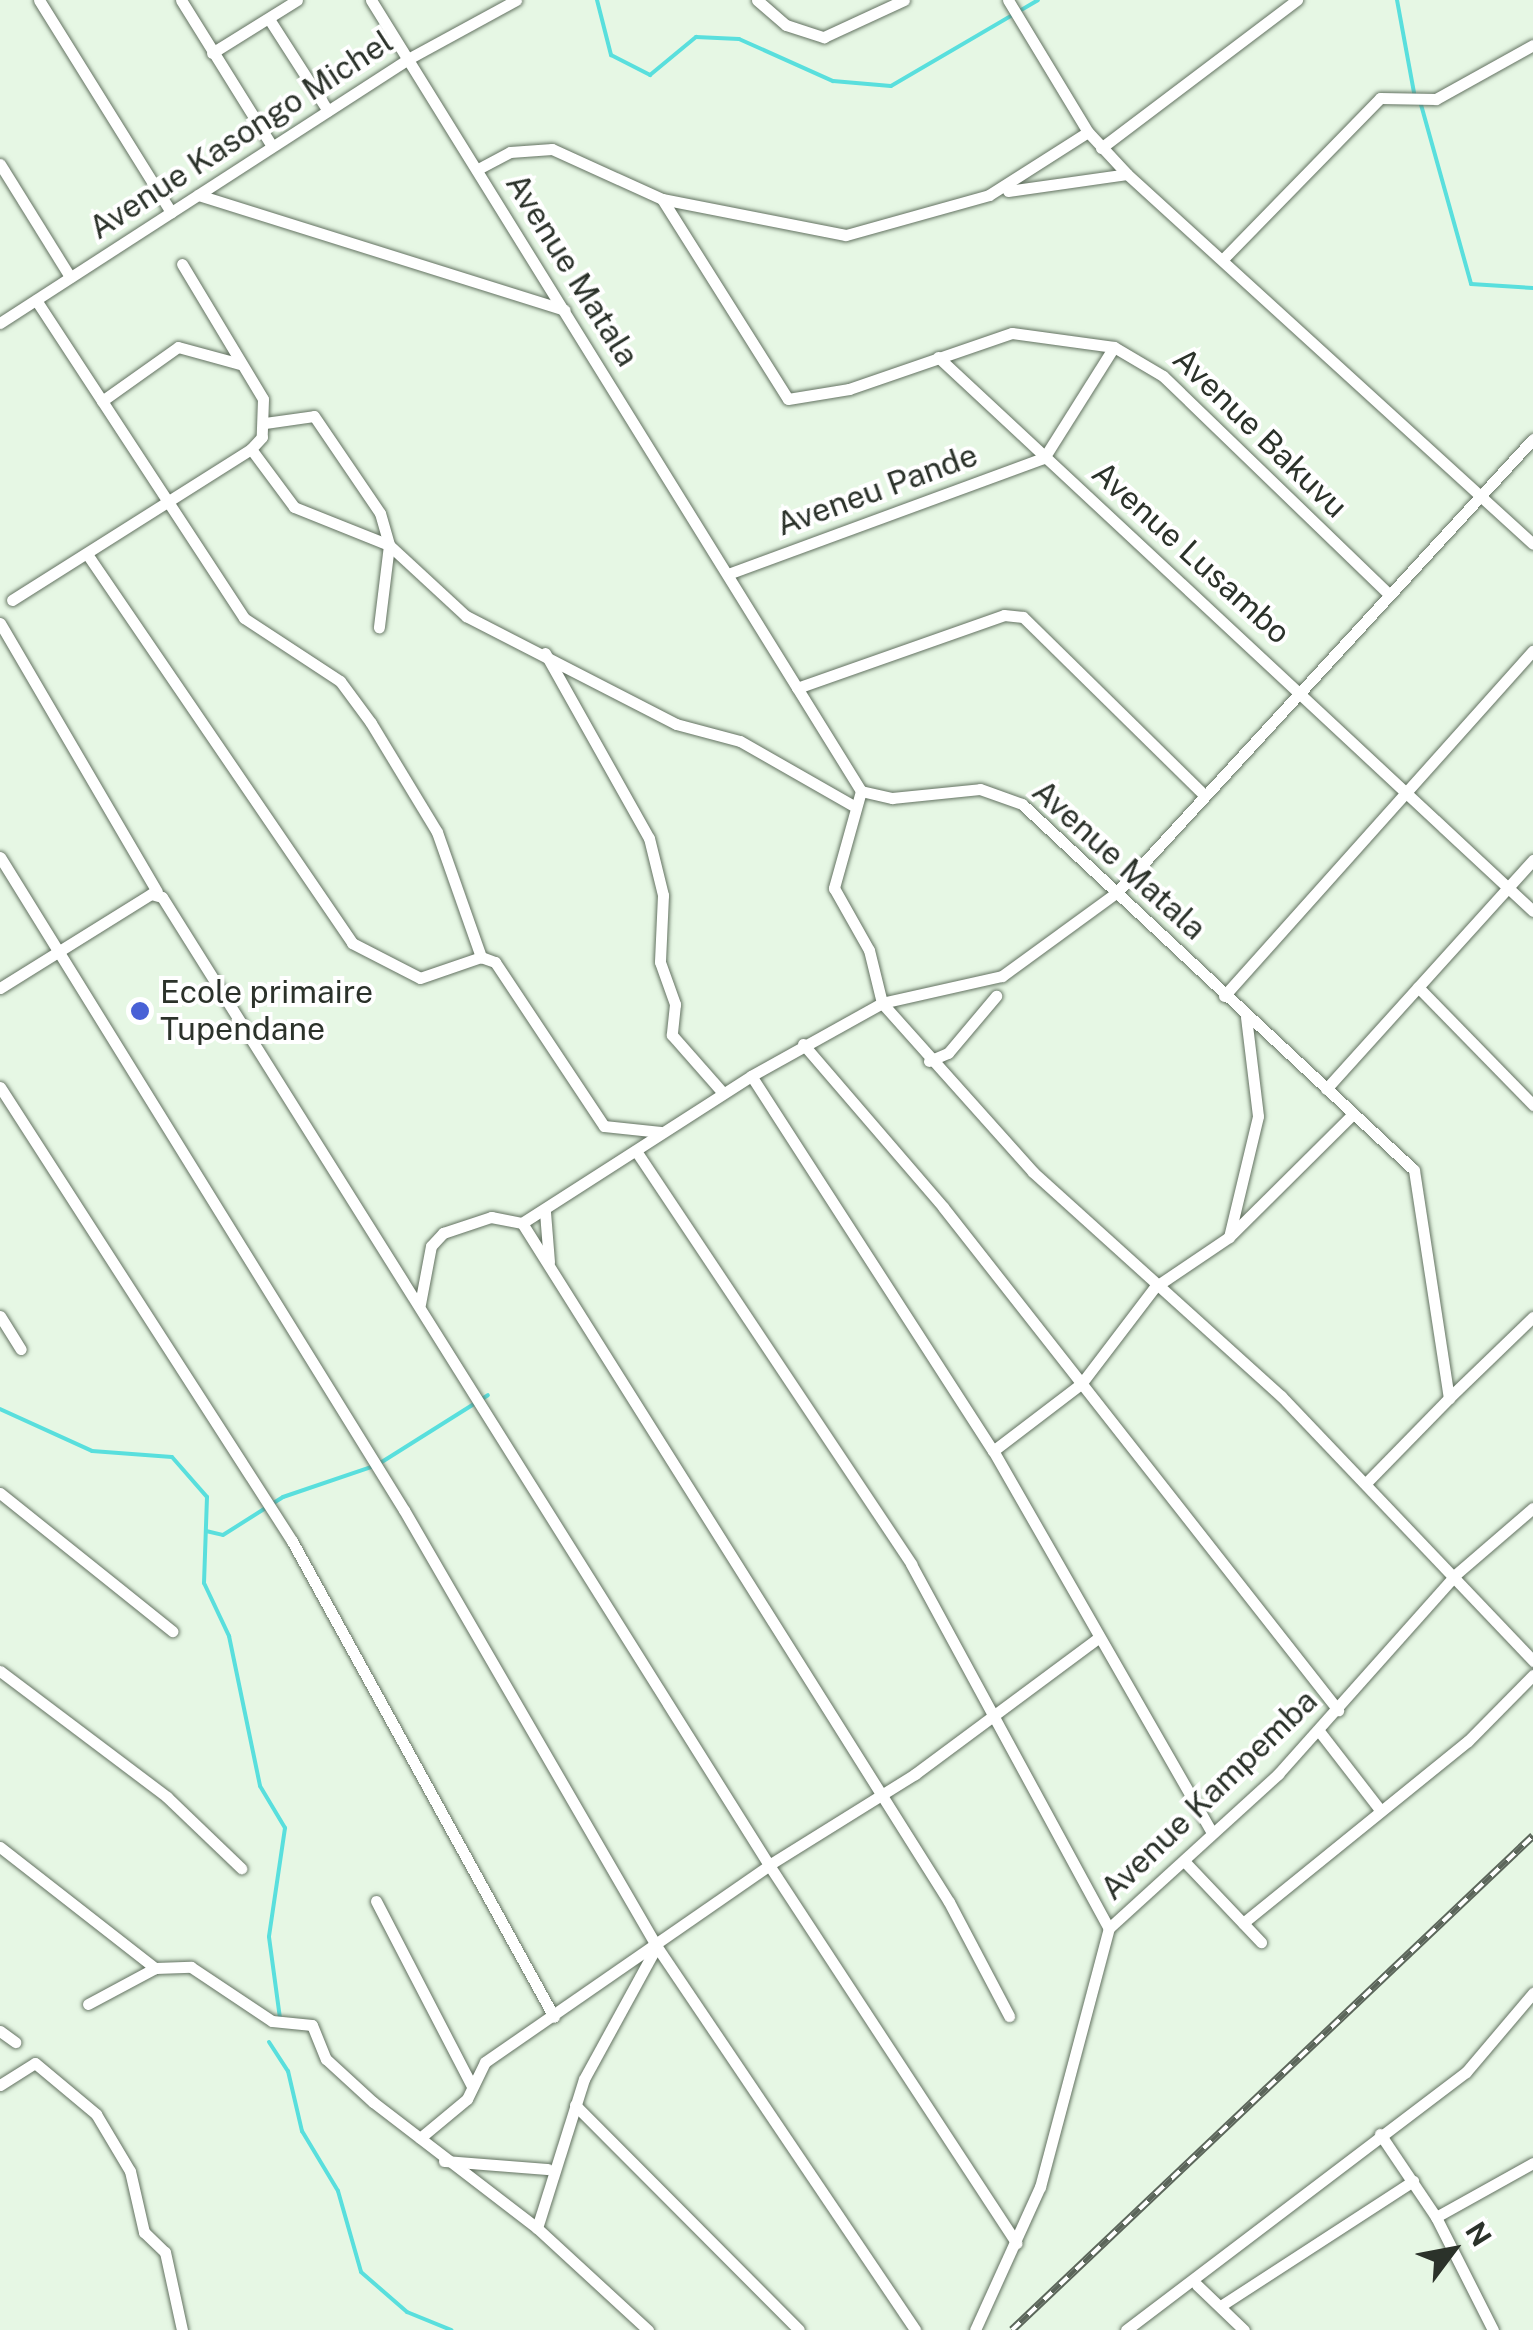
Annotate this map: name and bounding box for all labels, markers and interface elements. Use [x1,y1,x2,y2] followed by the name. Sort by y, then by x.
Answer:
[82,22,400,248] street label: Avenue Kasongo Michel
[497,166,647,374] street label: Avenue Matala
[1165,340,1355,526] street label: Avenue Bakuvu
[771,436,983,544] street label: Aveneu Pande
[1084,454,1298,652] street label: Avenue Lusambo
[1024,772,1214,948] street label: Avenue Matala
[160,974,373,1049] place label: Ecole primaire Tupendane
[129,1000,151,1022] marker: Ecole primaire Tupendane
[1093,1682,1325,1908] street label: Avenue Kampemba
[1403,2200,1503,2300] north arrow
[1459,2216,1499,2252] text: N

